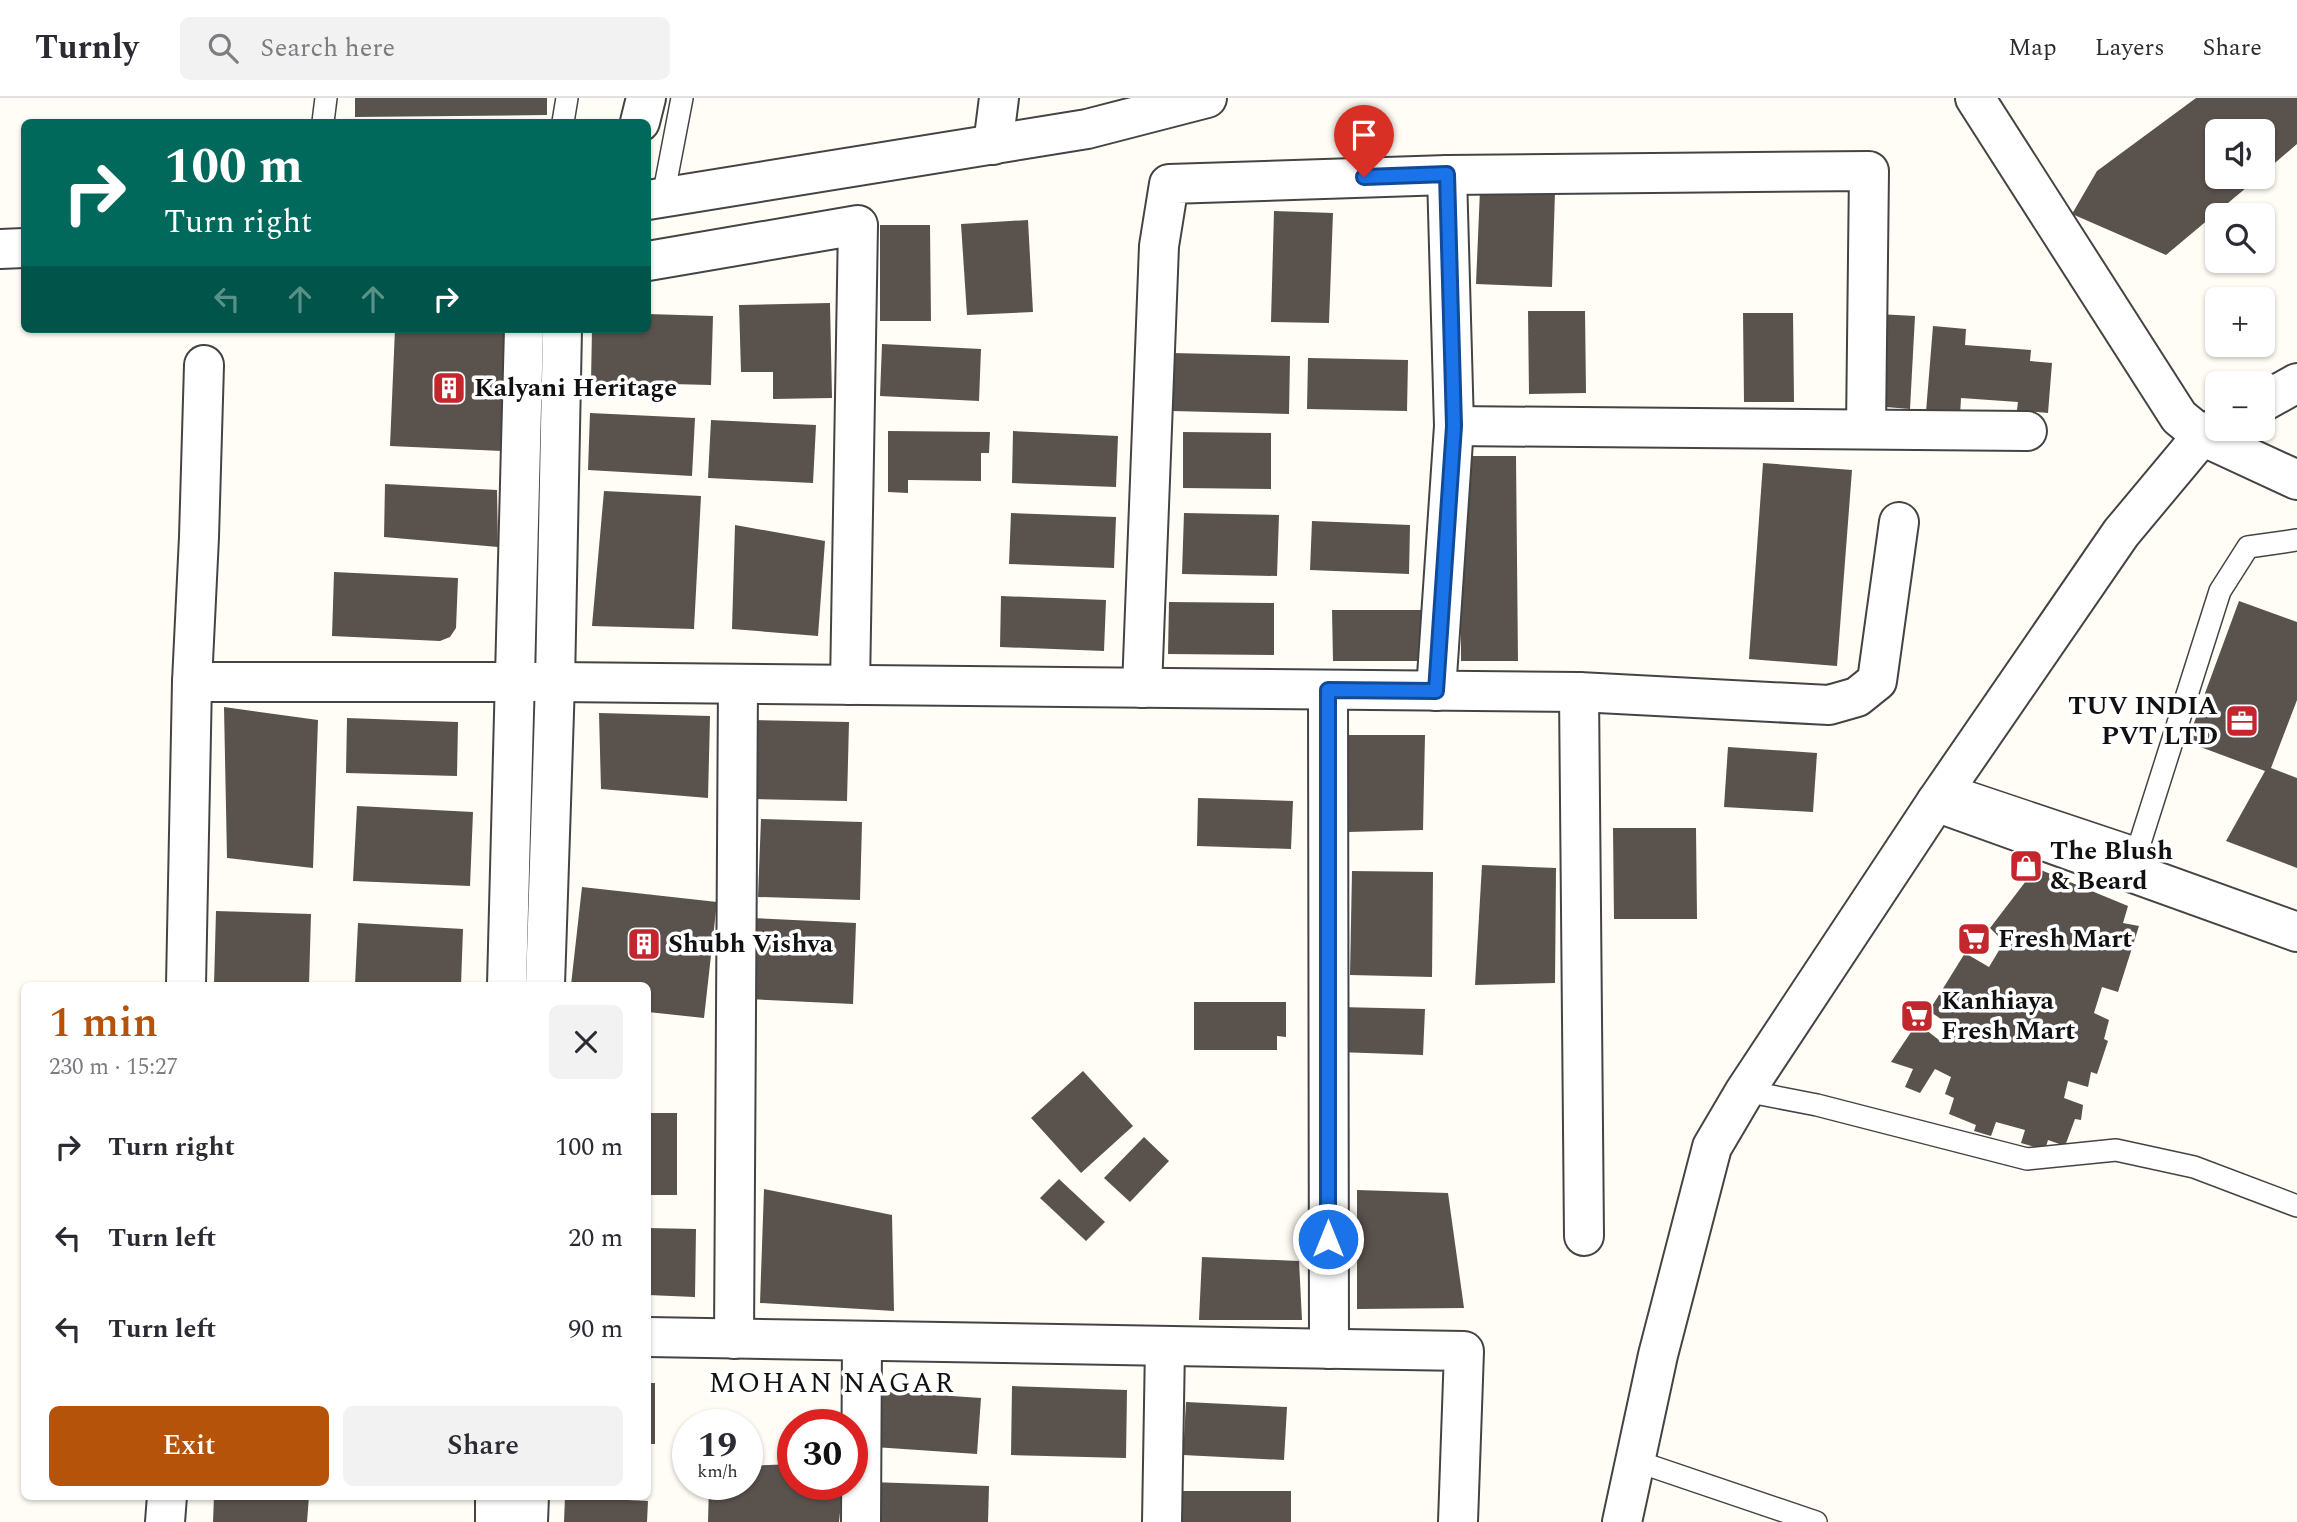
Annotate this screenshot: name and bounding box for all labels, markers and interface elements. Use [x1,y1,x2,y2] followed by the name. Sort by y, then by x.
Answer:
[180,17,670,80] search box
[35,23,138,73] text: Turnly
[260,28,395,68] text: Search here
[204,29,242,67] icon: search
[2008,30,2057,66] text: Map
[2095,30,2165,66] text: Layers
[2203,30,2262,66] text: Share
[1334,105,1394,177] pin
[1345,116,1383,154] icon: arrive
[2205,119,2275,441] map controls
[2205,119,2275,189] button: sound
[164,130,303,205] text: 100 m
[49,147,140,238] icon: right
[164,198,312,247] text: Turn right
[2205,203,2275,273] button: search
[208,280,246,318] icon: left
[281,280,319,318] icon: ahead
[354,280,392,318] icon: ahead
[427,280,465,318] icon: right
[2205,287,2275,357] button: +
[474,368,677,408] place label: Kalyani Heritage
[430,369,468,407] building icon: Kalyani Heritage
[2205,371,2275,441] button: −
[2068,686,2218,756] place label: TUV INDIA PVT LTD
[2223,702,2261,740] office icon: TUV INDIA PVT LTD
[2050,831,2173,901] place label: The Blush & Beard
[2007,847,2045,885] shop icon: The Blush & Beard
[1998,919,2132,959] place label: Fresh Mart
[1955,920,1993,958] supermarket icon: Fresh Mart
[668,924,834,964] place label: Shubh Vishva
[625,925,663,963] building icon: Shubh Vishva
[1941,981,2075,1051] place label: Kanhiaya Fresh Mart
[49,992,158,1055] text: 1 min
[1898,997,1936,1035] supermarket icon: Kanhiaya Fresh Mart
[549,1005,623,1079] button: close
[49,1050,178,1085] text: 230 m · 15:27
[108,1127,235,1167] text: Turn right
[555,1127,623,1167] text: 100 m
[49,1128,87,1166] icon: right
[1291,1202,1365,1276] position arrow
[108,1218,216,1258] text: Turn left
[568,1218,623,1258] text: 20 m
[49,1219,87,1257] icon: left
[108,1309,216,1349] text: Turn left
[568,1309,623,1349] text: 90 m
[49,1310,87,1348] icon: left
[709,1362,955,1405] district label: MOHAN NAGAR
[49,1406,329,1486] button: Exit
[343,1406,623,1486] button: Share
[777,1409,868,1500] speed limit sign: 30
[698,1419,737,1472] text: 19
[697,1458,738,1485] text: km/h

